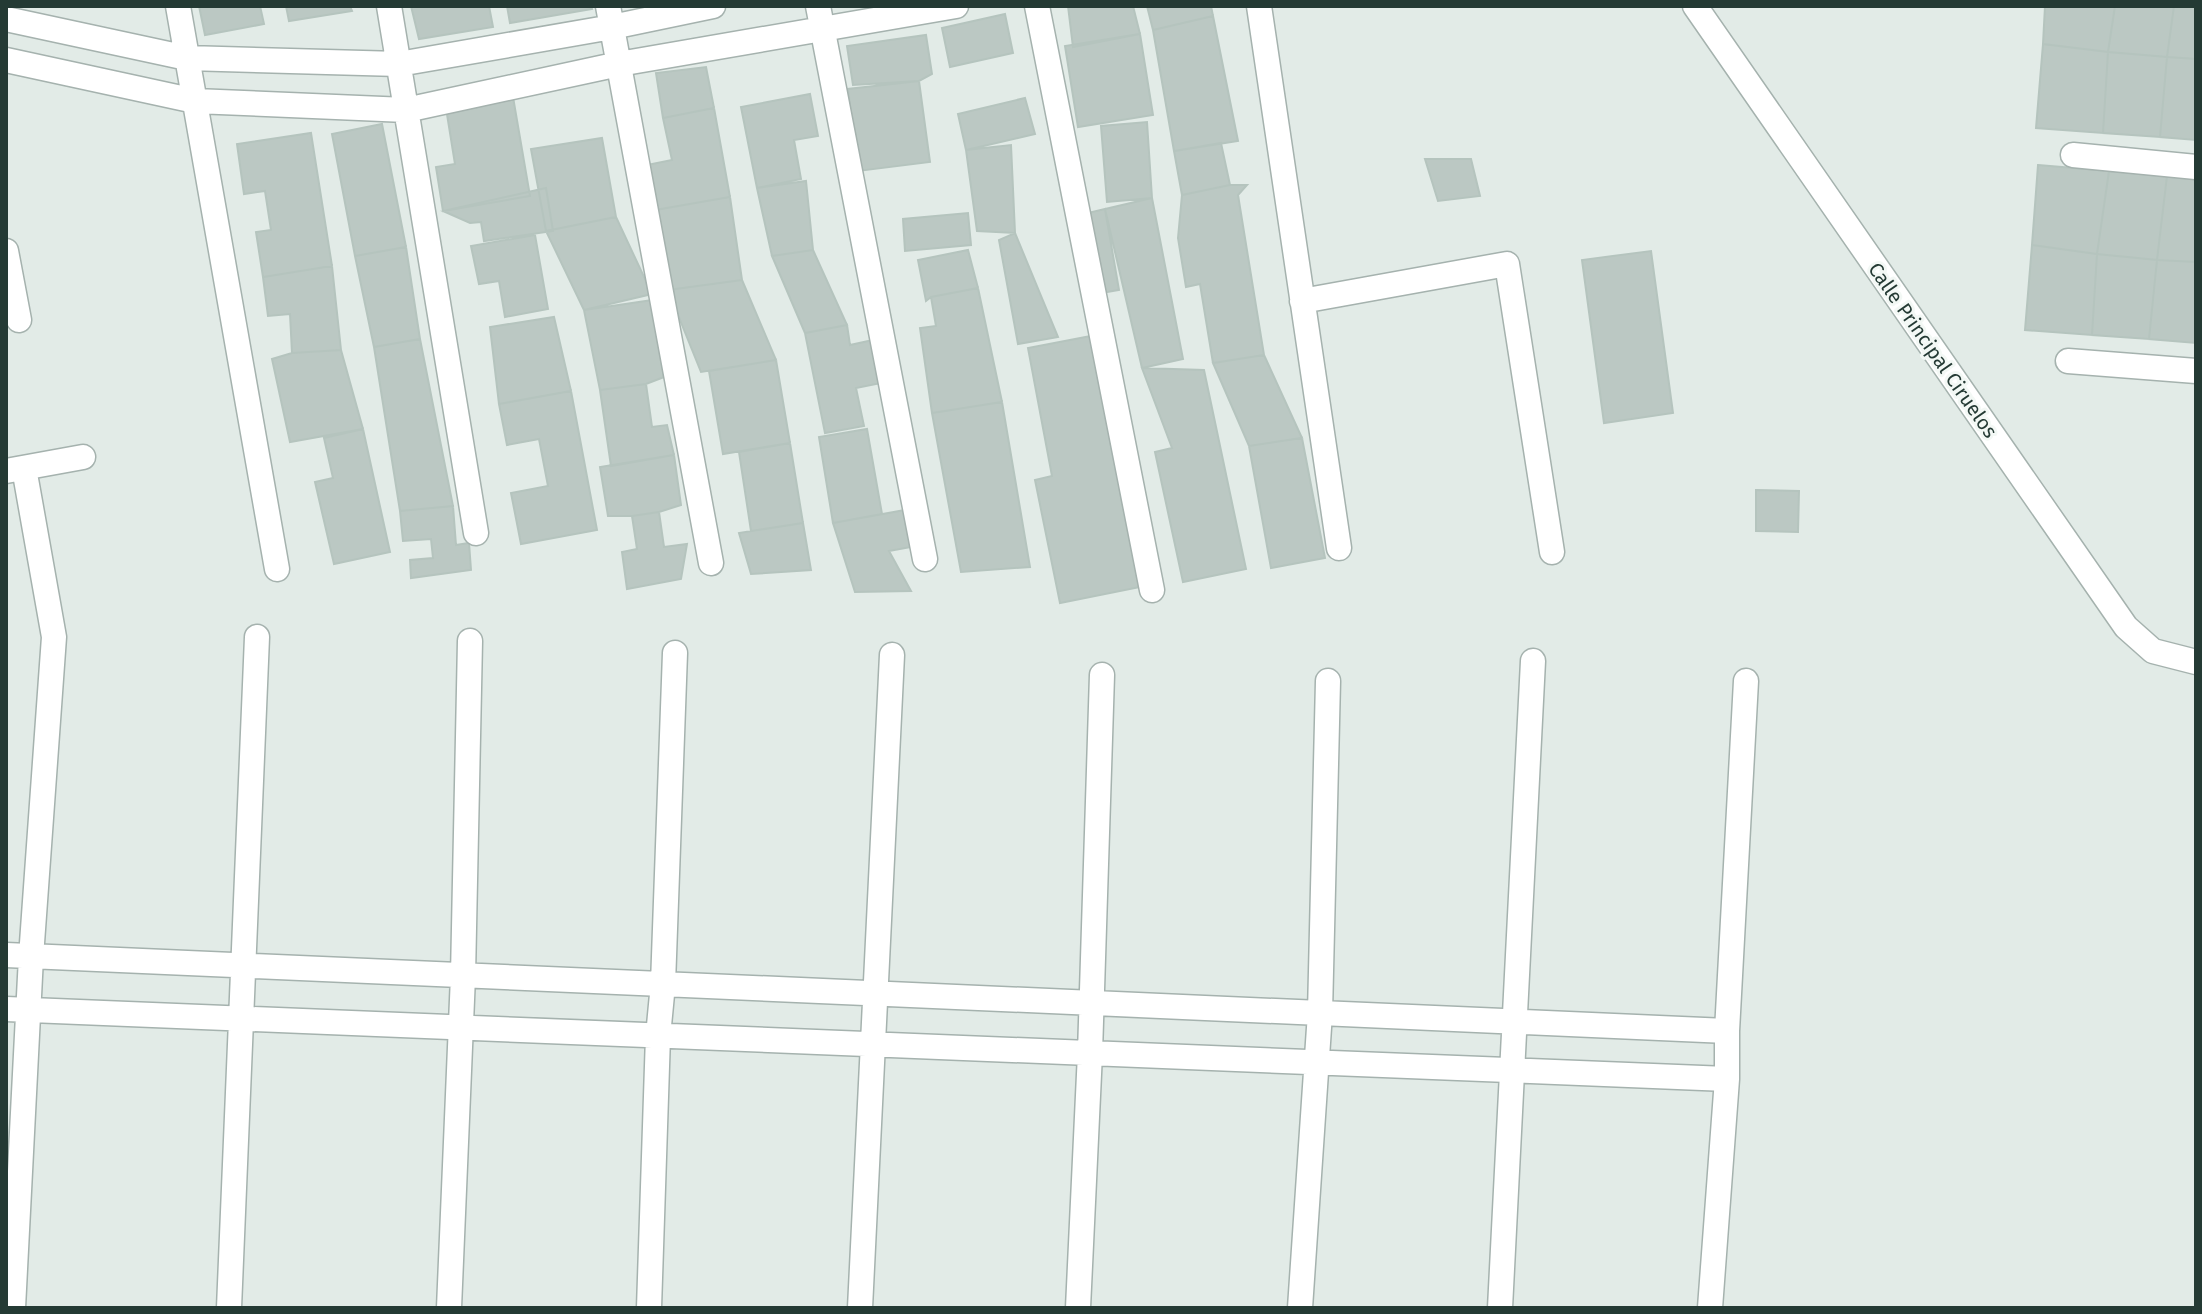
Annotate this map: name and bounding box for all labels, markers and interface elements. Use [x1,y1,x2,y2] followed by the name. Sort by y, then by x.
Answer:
[1863,258,2003,442] street label: Calle Principal Ciruelos

